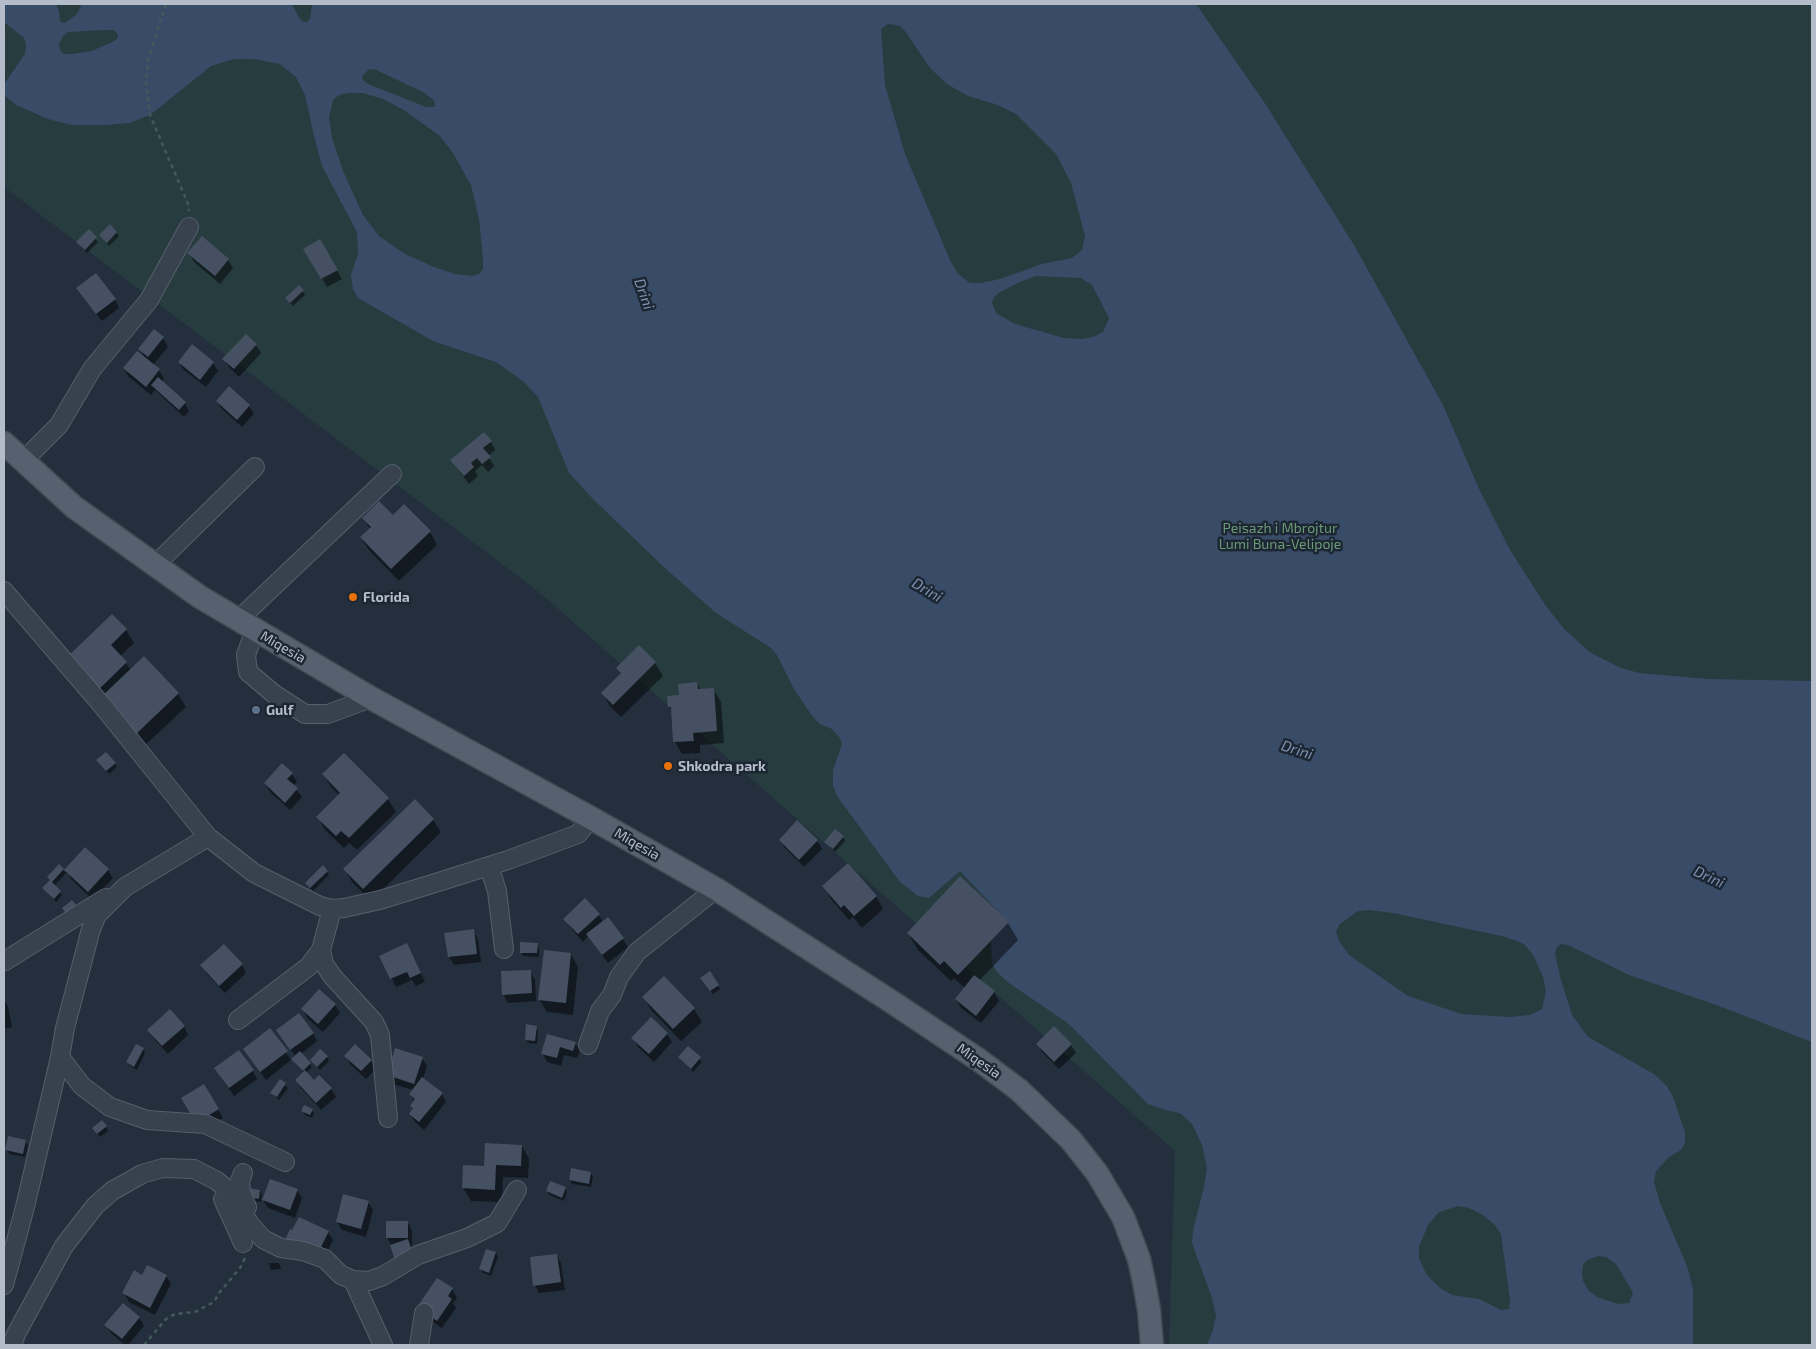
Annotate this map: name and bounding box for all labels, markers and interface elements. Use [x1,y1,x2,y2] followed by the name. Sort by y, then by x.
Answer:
[630,276,658,312] water label: Drini
[1219,520,1341,552] park label: Peisazh i Mbrojtur Lumi Buna-Velipoje
[909,574,945,606] water label: Drini
[363,589,410,605] place label: Florida
[347,591,359,603] marker: Florida
[257,627,309,667] street label: Miqesia
[266,702,294,718] place label: Gulf
[250,704,262,716] marker: Gulf
[1279,737,1315,763] water label: Drini
[678,758,766,774] place label: Shkodra park
[662,760,674,772] marker: Shkodra park
[611,824,663,864] street label: Miqesia
[1691,862,1727,892] water label: Drini
[954,1040,1004,1082] street label: Miqesia

